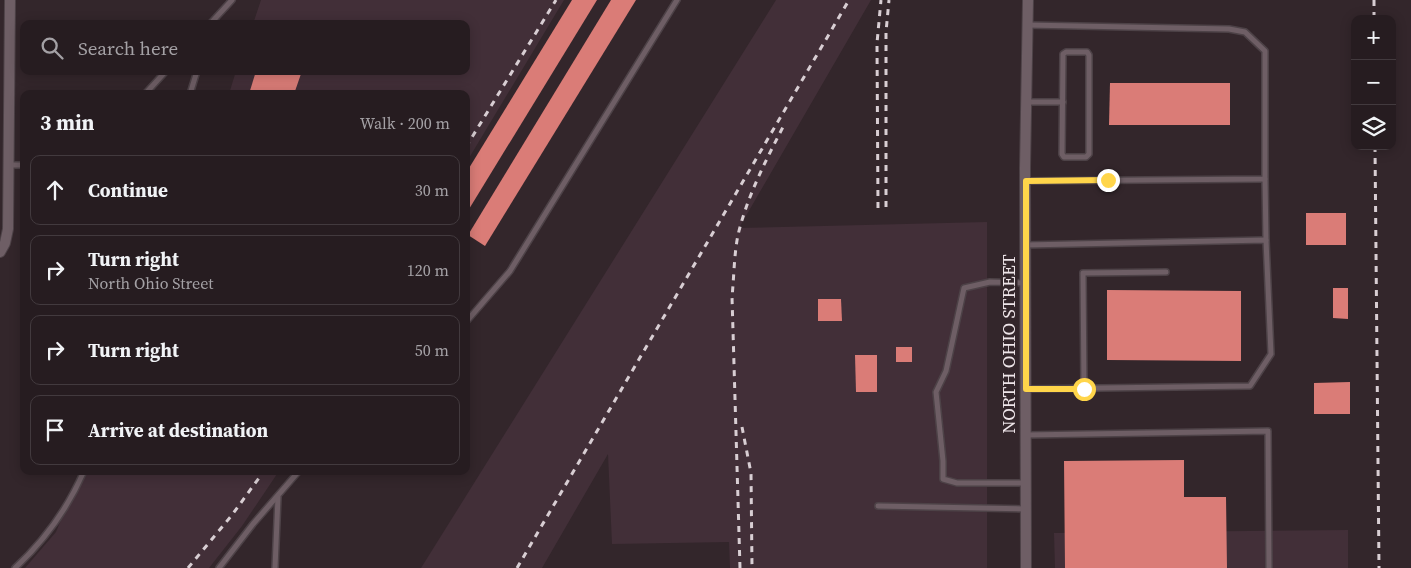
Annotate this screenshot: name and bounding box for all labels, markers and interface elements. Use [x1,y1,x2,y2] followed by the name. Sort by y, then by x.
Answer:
[1351,15,1396,150] map controls
[1351,15,1396,60] button: +
[20,20,470,75] search box
[38,34,66,62] icon: search
[78,35,178,61] text: Search here
[1351,60,1396,105] button: −
[1351,105,1396,150] button: layers
[40,108,95,137] text: 3 min
[360,112,450,134] text: Walk · 200 m
[1097,169,1120,192] route end
[41,176,69,204] icon: ahead
[88,177,168,203] text: Continue
[415,179,449,201] text: 30 m
[88,246,179,272] text: Turn right
[996,254,1021,434] street label: NORTH OHIO STREET
[41,256,69,284] icon: right
[407,259,449,281] text: 120 m
[88,272,214,294] text: North Ohio Street
[41,336,69,364] icon: right
[88,337,179,363] text: Turn right
[415,339,449,361] text: 50 m
[1073,378,1096,401] route start
[41,416,69,444] icon: arrive
[88,417,268,443] text: Arrive at destination

